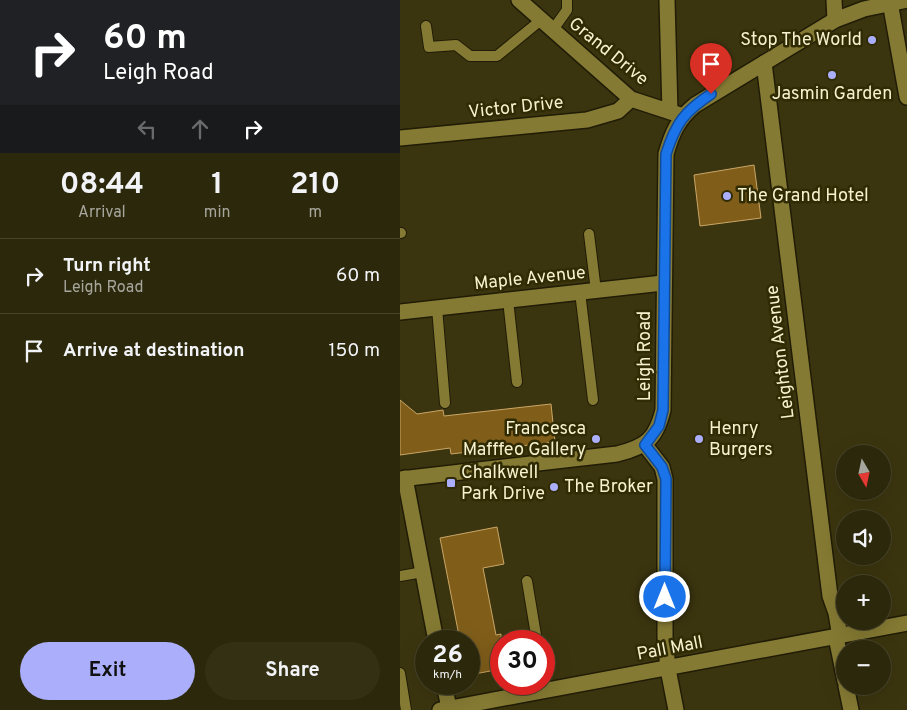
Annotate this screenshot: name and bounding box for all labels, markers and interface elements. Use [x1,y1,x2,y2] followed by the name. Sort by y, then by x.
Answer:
[563,13,653,91] street label: Grand Drive
[103,17,187,61] text: 60 m
[20,20,85,85] icon: right
[740,29,862,52] place label: Stop The World
[866,34,878,46] marker: Stop The World
[690,43,732,94] pin
[697,50,725,78] icon: arrive
[103,60,214,87] text: Leigh Road
[826,69,838,81] marker: Jasmin Garden
[772,83,892,106] place label: Jasmin Garden
[467,92,565,124] street label: Victor Drive
[133,115,161,143] icon: left
[186,115,214,143] icon: ahead
[239,115,267,143] icon: right
[60,167,144,204] text: 08:44
[211,167,223,204] text: 1
[290,167,340,204] text: 210
[737,185,869,208] place label: The Grand Hotel
[721,190,733,202] marker: The Grand Hotel
[78,203,126,223] text: Arrival
[204,203,230,223] text: min
[308,203,322,223] text: m
[63,254,151,278] text: Turn right
[20,262,48,290] icon: right
[473,262,587,296] street label: Maple Avenue
[336,264,380,288] text: 60 m
[63,278,143,298] text: Leigh Road
[761,284,801,420] street label: Leighton Avenue
[634,311,657,401] street label: Leigh Road
[20,337,48,365] icon: arrive
[63,339,244,363] text: Arrive at destination
[328,339,380,363] text: 150 m
[463,418,586,462] place label: Francesca Mafffeo Gallery
[709,418,773,462] place label: Henry Burgers
[590,433,602,445] marker: Francesca Mafffeo Gallery
[693,433,705,445] marker: Henry Burgers
[836,445,891,500] north arrow
[836,445,891,695] map controls
[461,462,545,506] place label: Chalkwell Park Drive
[564,476,653,499] place label: The Broker
[445,477,457,489] marker: Chalkwell Park Drive
[548,481,560,493] marker: The Broker
[836,510,891,565] button: sound
[638,570,690,622] position arrow
[836,575,891,630] button: +
[490,630,555,695] speed limit sign: 30
[635,631,705,667] street label: Pall Mall
[432,640,463,672] text: 26
[836,640,891,695] button: −
[20,642,195,700] button: Exit
[205,642,380,700] button: Share
[433,667,462,683] text: km/h

